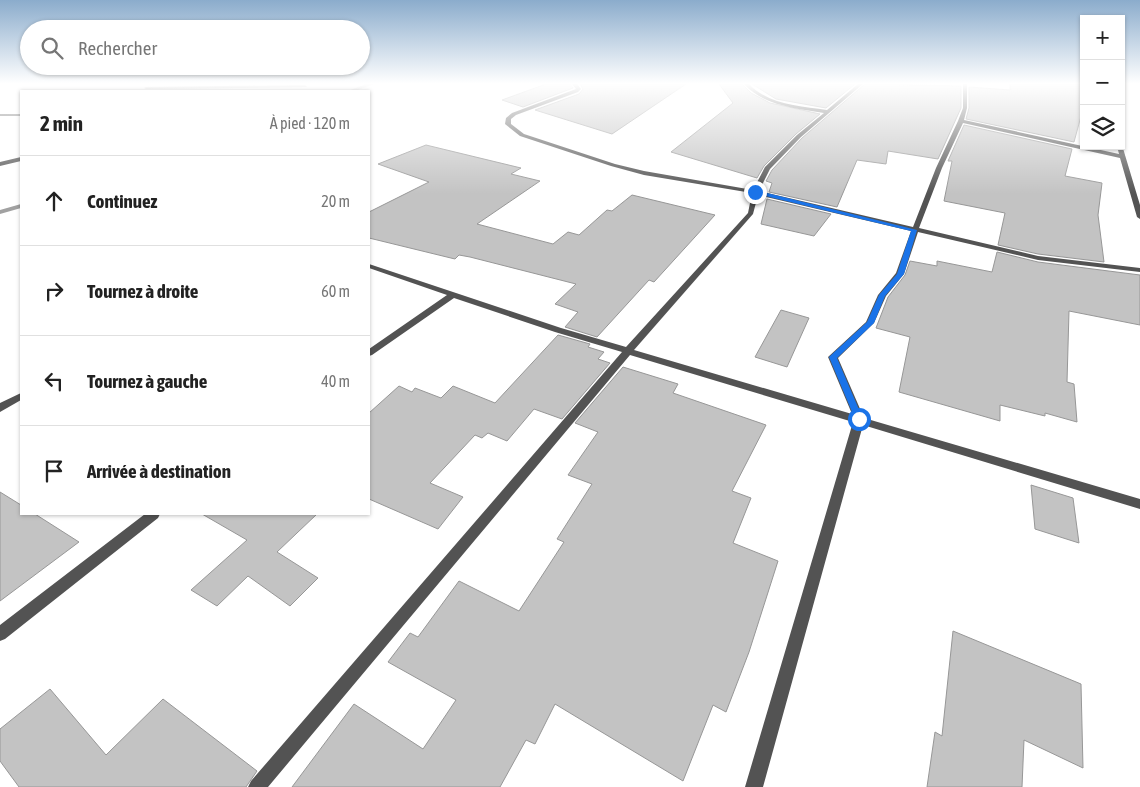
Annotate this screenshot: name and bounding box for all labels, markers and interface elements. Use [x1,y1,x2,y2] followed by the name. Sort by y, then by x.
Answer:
[1080,15,1125,150] map controls
[1080,15,1125,60] button: +
[20,20,370,75] search box
[38,34,66,62] icon: search
[78,37,157,59] text: Rechercher
[1080,60,1125,105] button: −
[1080,105,1125,150] button: layers
[40,111,83,135] text: 2 min
[270,114,350,132] text: À pied · 120 m
[744,181,767,204] route end
[40,187,68,215] icon: ahead
[87,190,157,212] text: Continuez
[321,192,350,210] text: 20 m
[40,277,68,305] icon: right
[87,280,198,302] text: Tournez à droite
[321,282,350,300] text: 60 m
[40,367,68,395] icon: left
[87,370,207,392] text: Tournez à gauche
[321,372,350,390] text: 40 m
[848,408,871,431] route start
[40,457,68,485] icon: arrive
[87,460,231,482] text: Arrivée à destination

